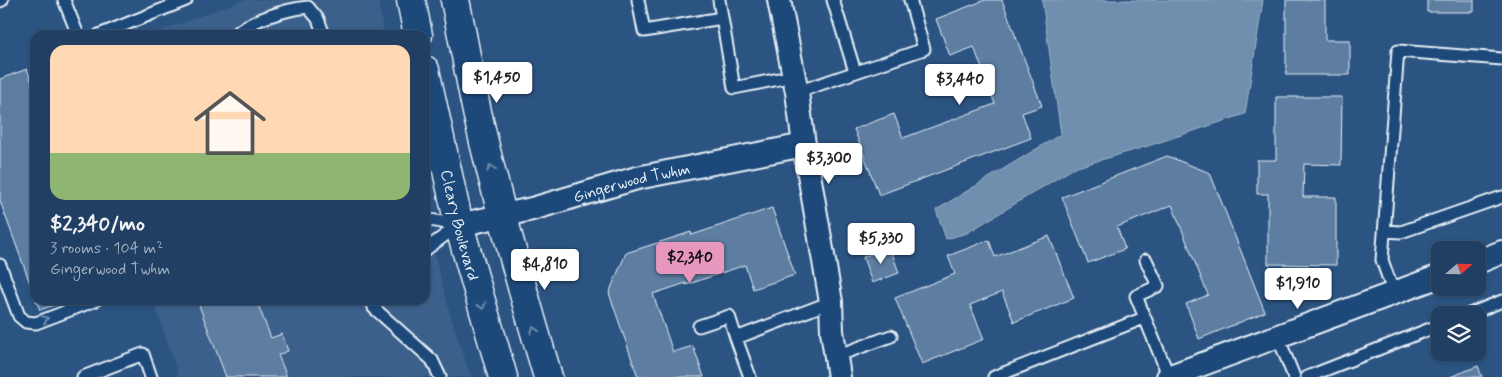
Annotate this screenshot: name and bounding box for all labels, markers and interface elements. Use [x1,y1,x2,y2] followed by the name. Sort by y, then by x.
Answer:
[456,62,538,104] pin: $1,450
[919,64,1001,106] pin: $3,440
[473,67,521,88] text: $1,450
[936,69,984,90] text: $3,440
[185,78,275,168] icon: home
[788,142,870,185] pin: $3,300
[806,148,852,169] text: $3,300
[571,159,692,208] street label: Gingerwood Twhm
[486,164,497,173] one-way arrow
[435,168,484,283] street label: Cleary Boulevard
[50,210,145,238] text: $2,340/mo
[840,222,922,265] pin: $5,330
[859,228,903,249] text: $5,330
[50,238,163,259] text: 3 rooms · 104 m²
[1431,241,1486,296] north arrow
[1431,241,1486,361] map controls
[649,242,731,284] pin: $2,340
[667,247,713,268] text: $2,340
[504,248,586,291] pin: $4,810
[522,254,568,275] text: $4,810
[50,259,170,280] text: Gingerwood Twhm
[1257,268,1339,310] pin: $1,910
[1276,273,1320,294] text: $1,910
[476,301,486,309] one-way arrow
[1431,306,1486,361] button: layers
[40,315,49,326] one-way arrow
[530,327,540,335] one-way arrow

